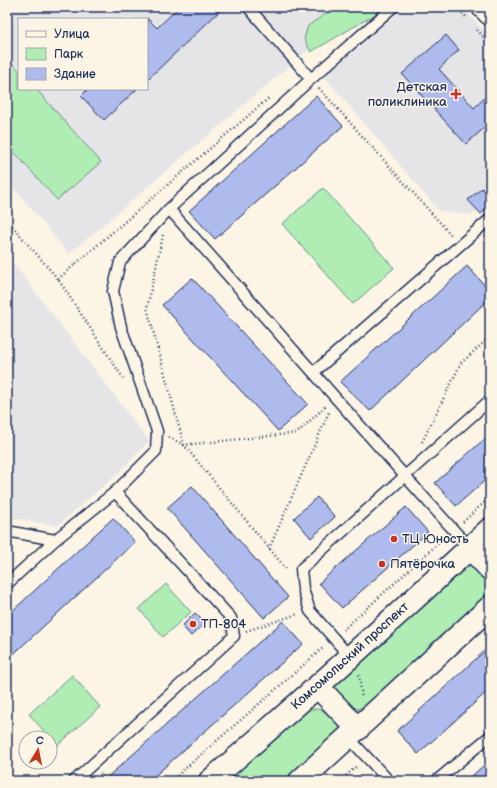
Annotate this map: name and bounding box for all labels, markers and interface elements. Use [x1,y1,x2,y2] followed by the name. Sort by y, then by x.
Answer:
[18,18,148,90] legend
[54,27,90,42] text: Улица
[54,47,84,62] text: Парк
[54,67,96,82] text: Здание
[368,79,447,110] place label: Детская поликлиника
[450,88,462,100] marker: Детская поликлиника
[402,531,469,547] place label: ТЦ Юность
[389,534,399,544] marker: ТЦ Юность
[390,556,455,572] place label: Пятёрочка
[377,559,387,569] marker: Пятёрочка
[288,599,412,713] street label: Комсомольский проспект
[201,616,246,632] place label: ТП-804
[188,619,198,629] marker: ТП-804
[18,730,58,770] north arrow
[35,734,45,748] text: С

